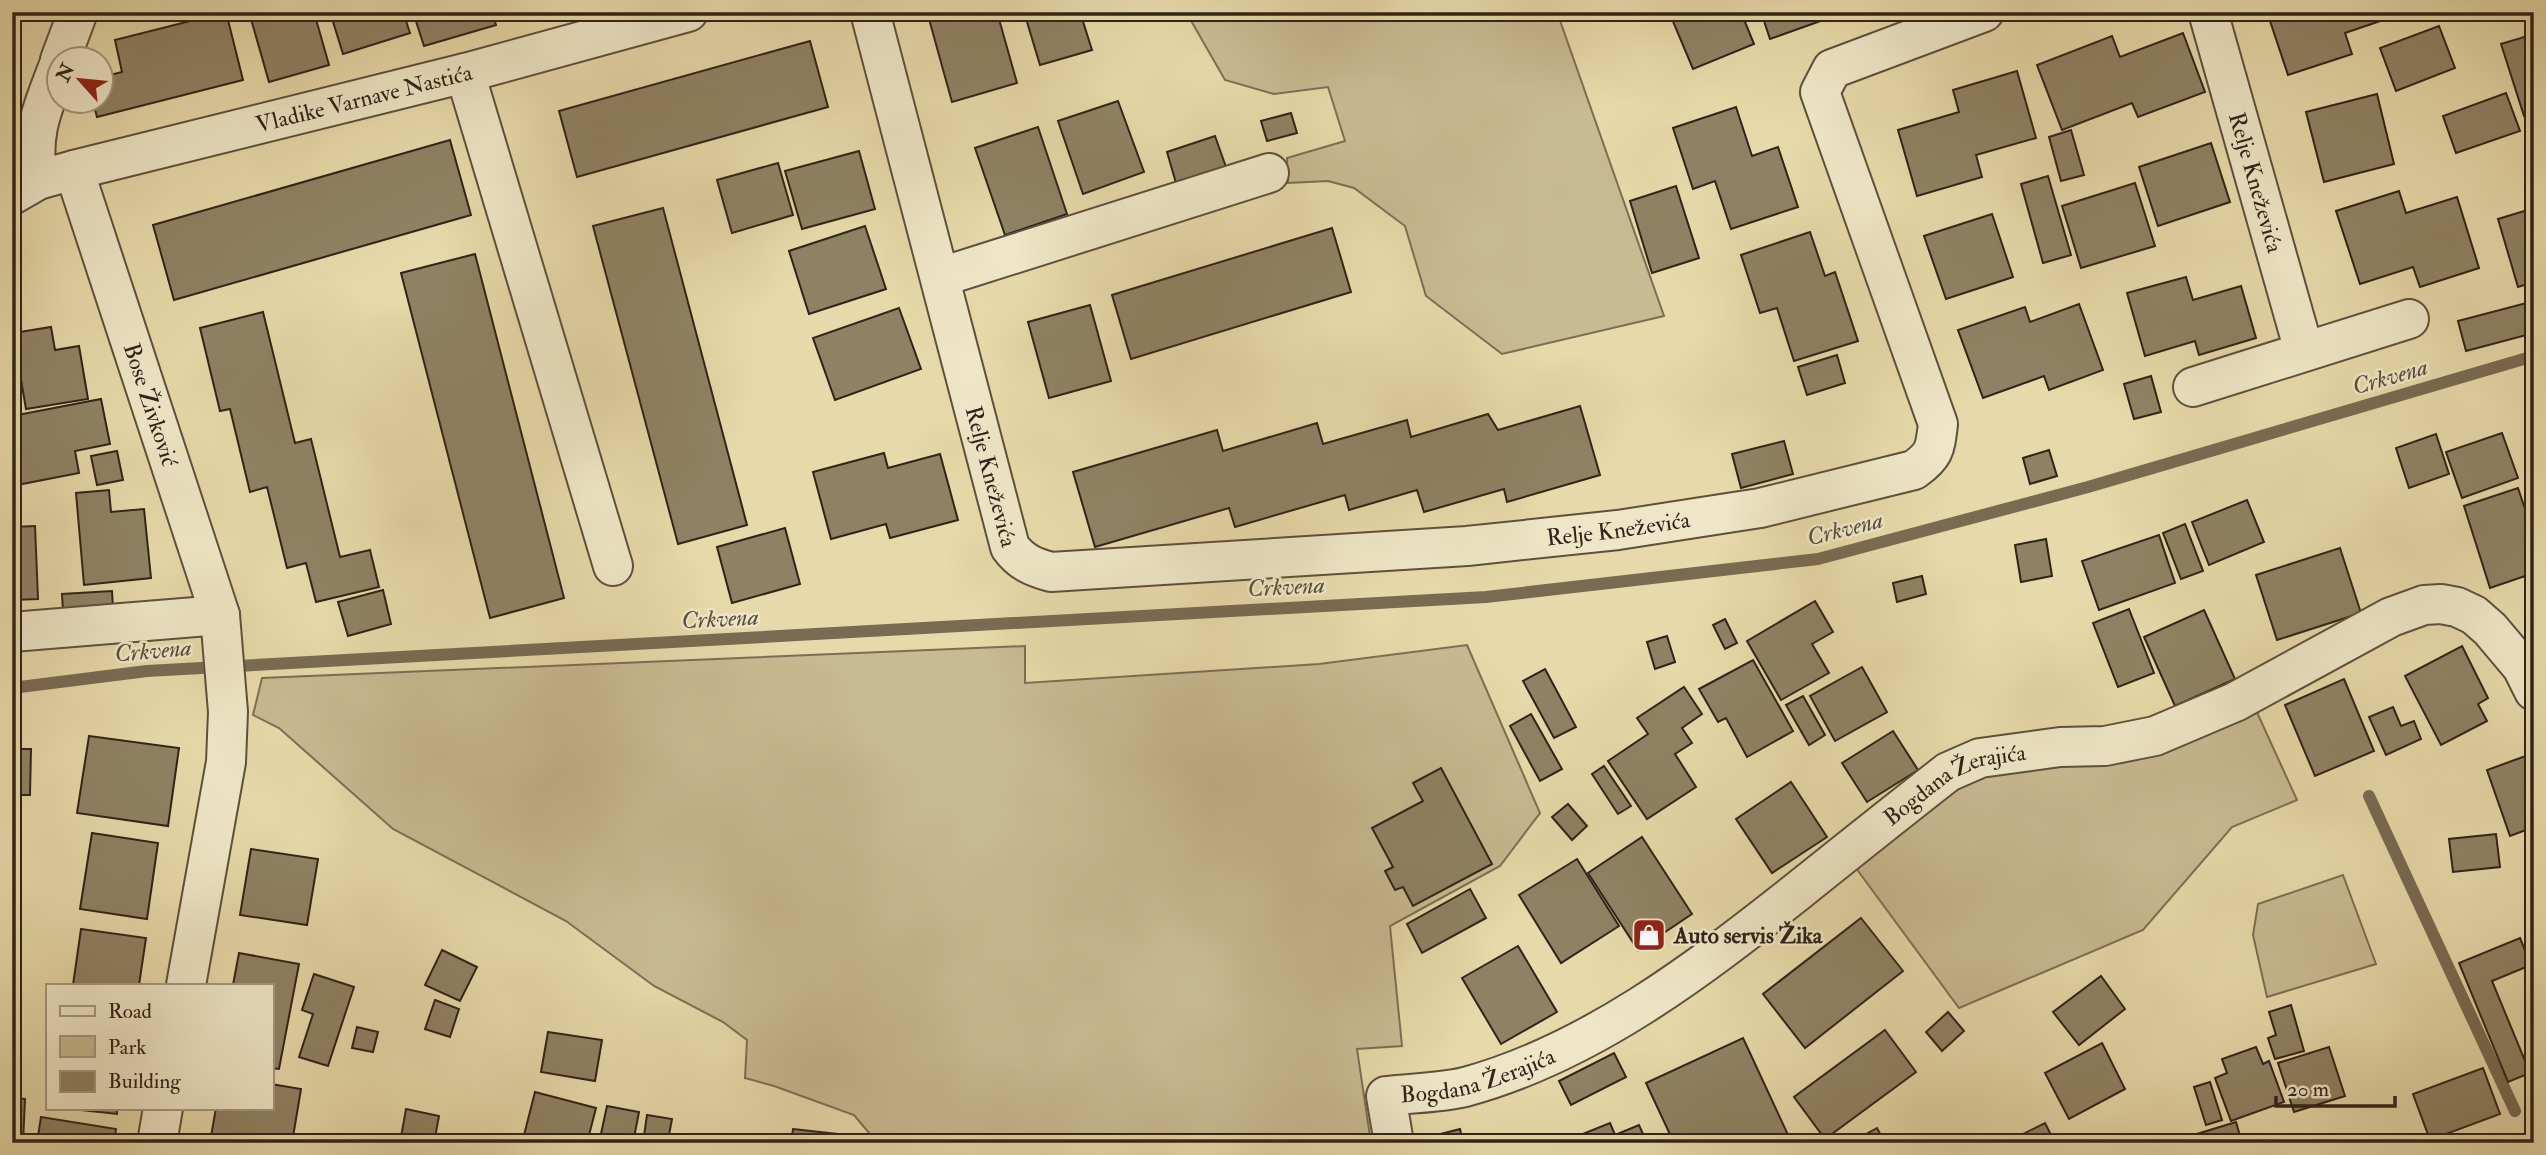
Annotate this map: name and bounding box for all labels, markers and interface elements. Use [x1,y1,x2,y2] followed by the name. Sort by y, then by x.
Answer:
[46,46,116,116] north arrow
[253,57,476,139] street label: Vladike Varnave Nastića
[51,59,81,87] text: N
[2223,109,2290,256] street label: Relje Kneževića
[117,339,185,471] street label: Bose Živković
[2349,351,2431,403] water label: Crkvena
[959,403,1024,551] street label: Relje Kneževića
[1545,504,1692,552] street label: Relje Kneževića
[1804,505,1886,553] water label: Crkvena
[1247,569,1325,605] water label: Crkvena
[681,601,759,637] water label: Crkvena
[113,632,193,670] water label: Crkvena
[1877,737,2028,832] street label: Bogdana Žerajića
[1630,916,1668,954] shop icon: Auto servis Žika
[1673,920,1824,950] place label: Auto servis Žika
[46,984,273,1110] legend
[108,998,153,1025] text: Road
[108,1034,146,1061] text: Park
[1399,1041,1560,1109] street label: Bogdana Žerajića
[2276,1064,2396,1108] scale bar
[108,1068,181,1095] text: Building
[2287,1076,2329,1103] text: 20 m

